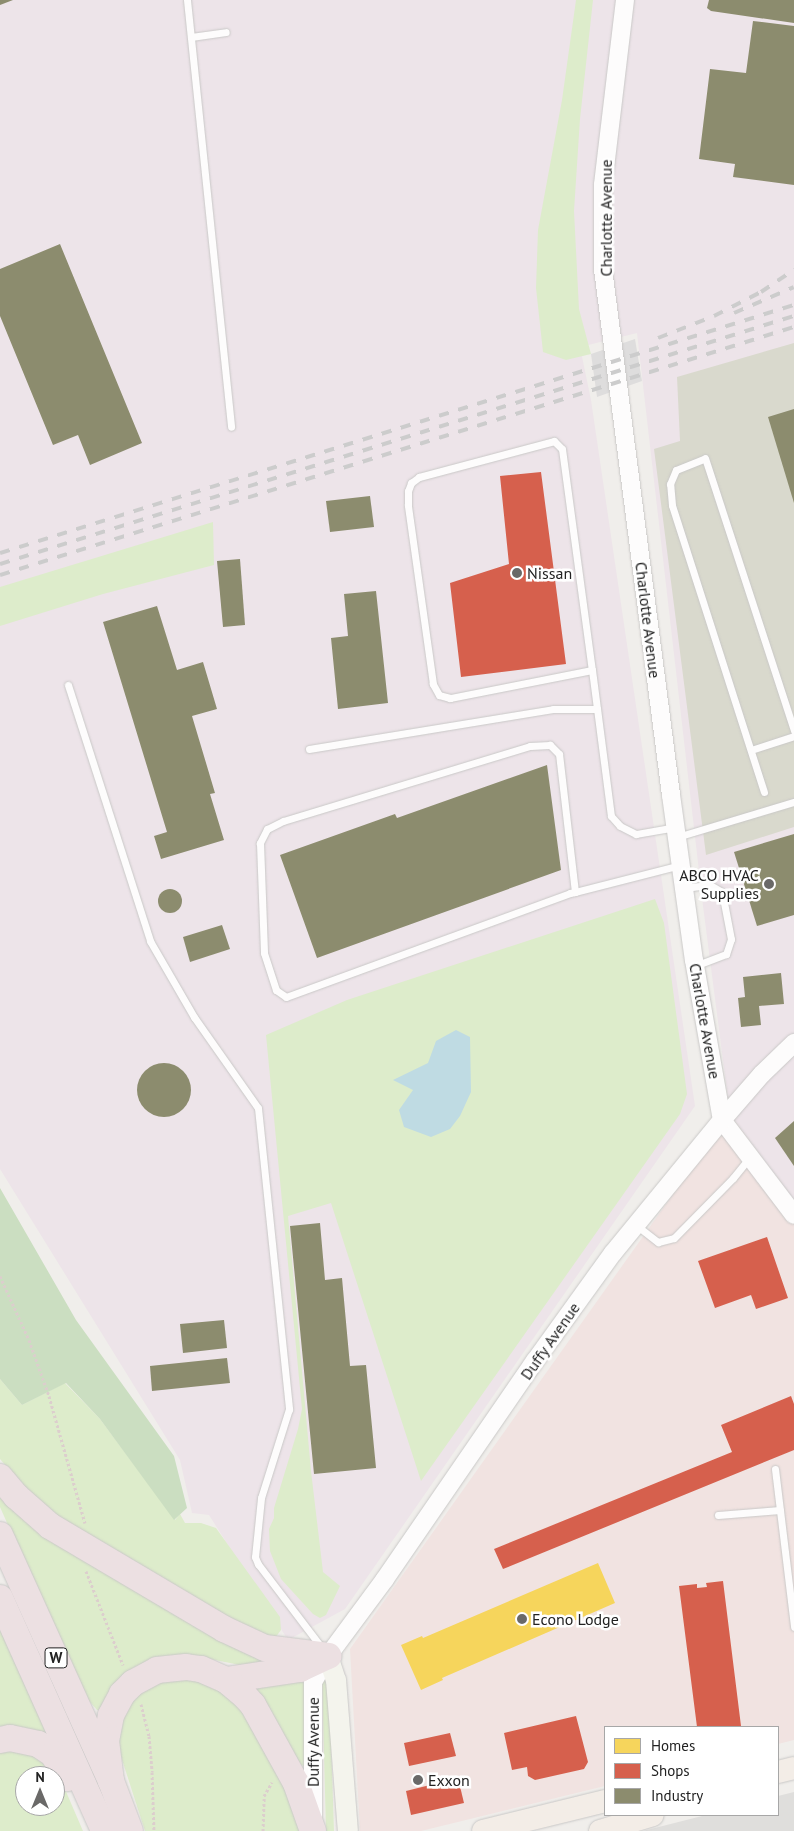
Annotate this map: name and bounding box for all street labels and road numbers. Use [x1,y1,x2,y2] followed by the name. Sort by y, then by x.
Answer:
[596,159,616,277] street label: Charlotte Avenue
[631,560,665,680] street label: Charlotte Avenue
[685,961,725,1081] street label: Charlotte Avenue
[516,1298,584,1384] street label: Duffy Avenue
[44,1646,68,1670] road number: W
[303,1697,323,1787] street label: Duffy Avenue

